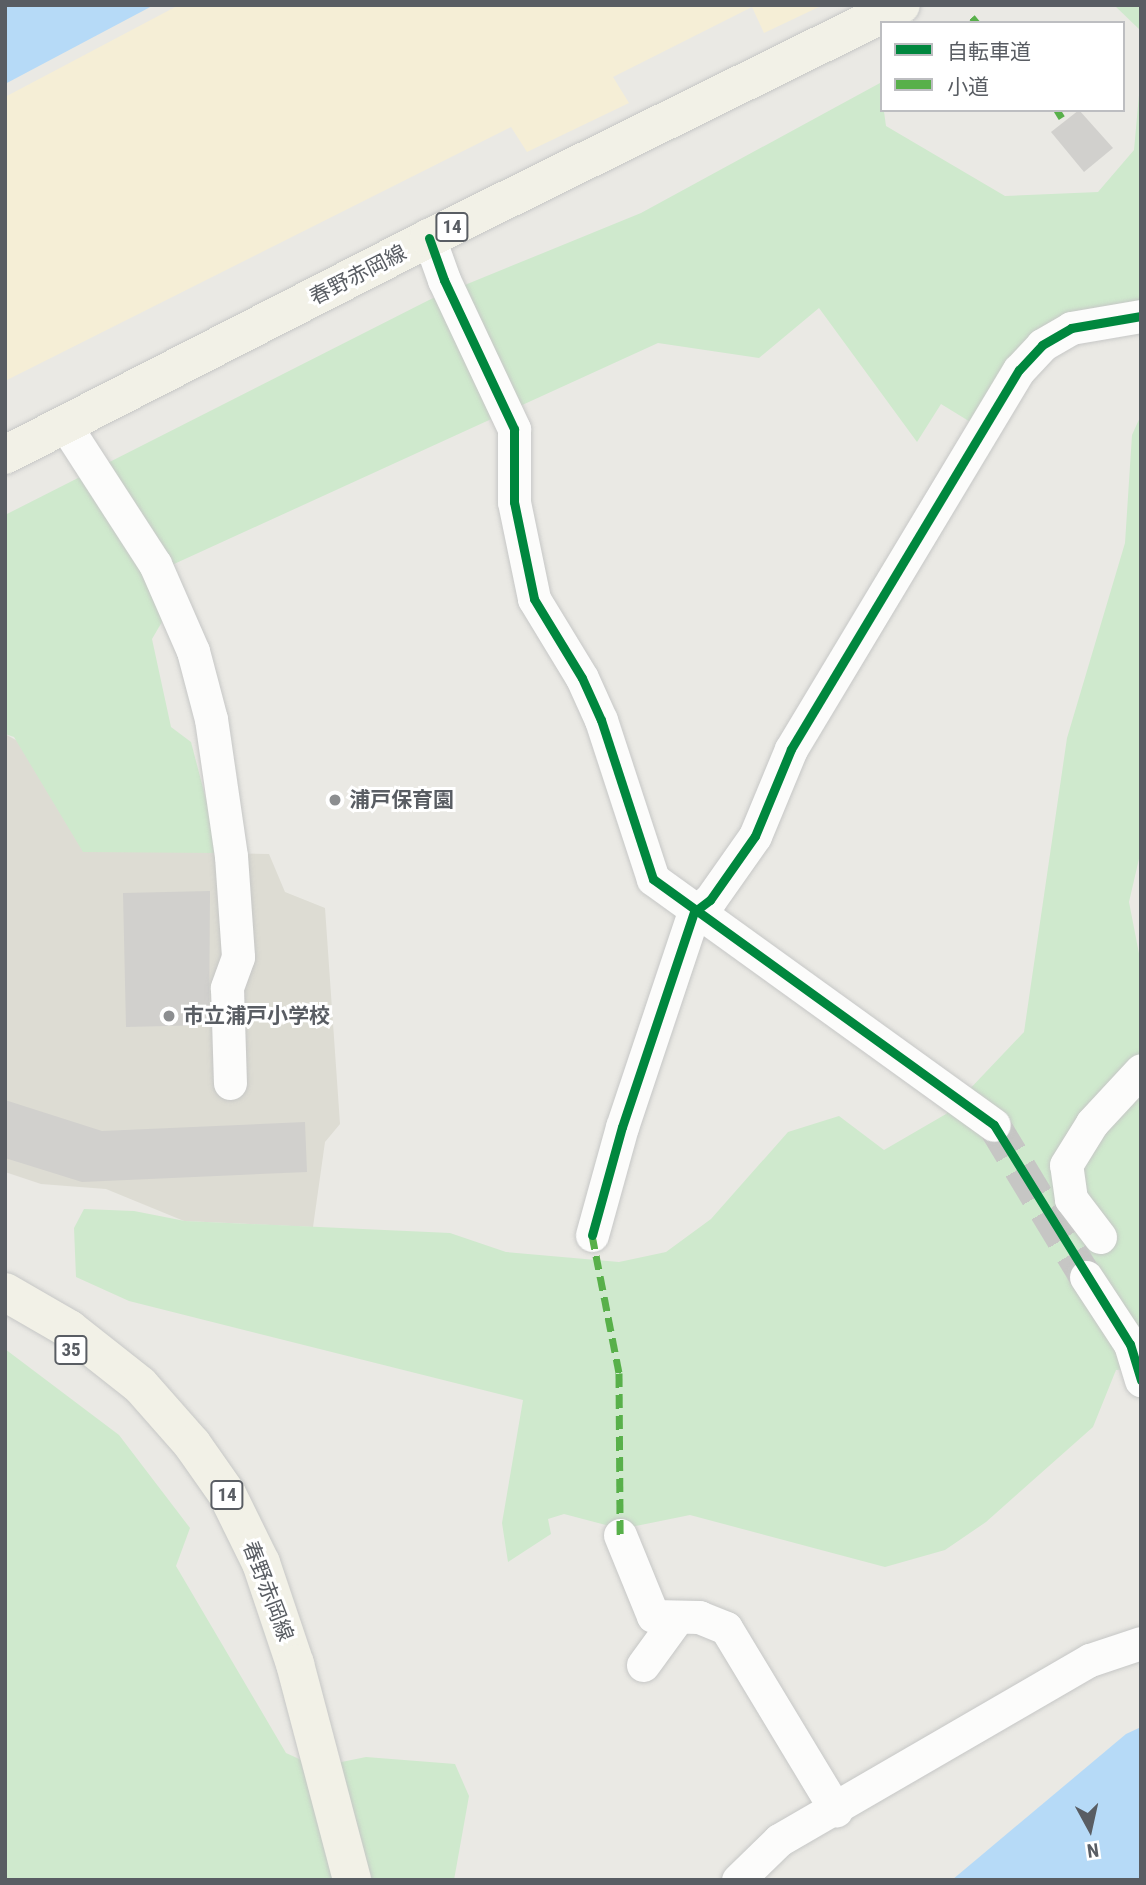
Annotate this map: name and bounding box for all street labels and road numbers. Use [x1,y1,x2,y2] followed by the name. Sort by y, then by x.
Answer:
[434,212,470,243] road number: 14
[306,240,410,310] street label: 春野赤岡線
[54,1334,88,1366] road number: 35
[210,1480,244,1511] road number: 14
[237,1537,299,1645] street label: 春野赤岡線

